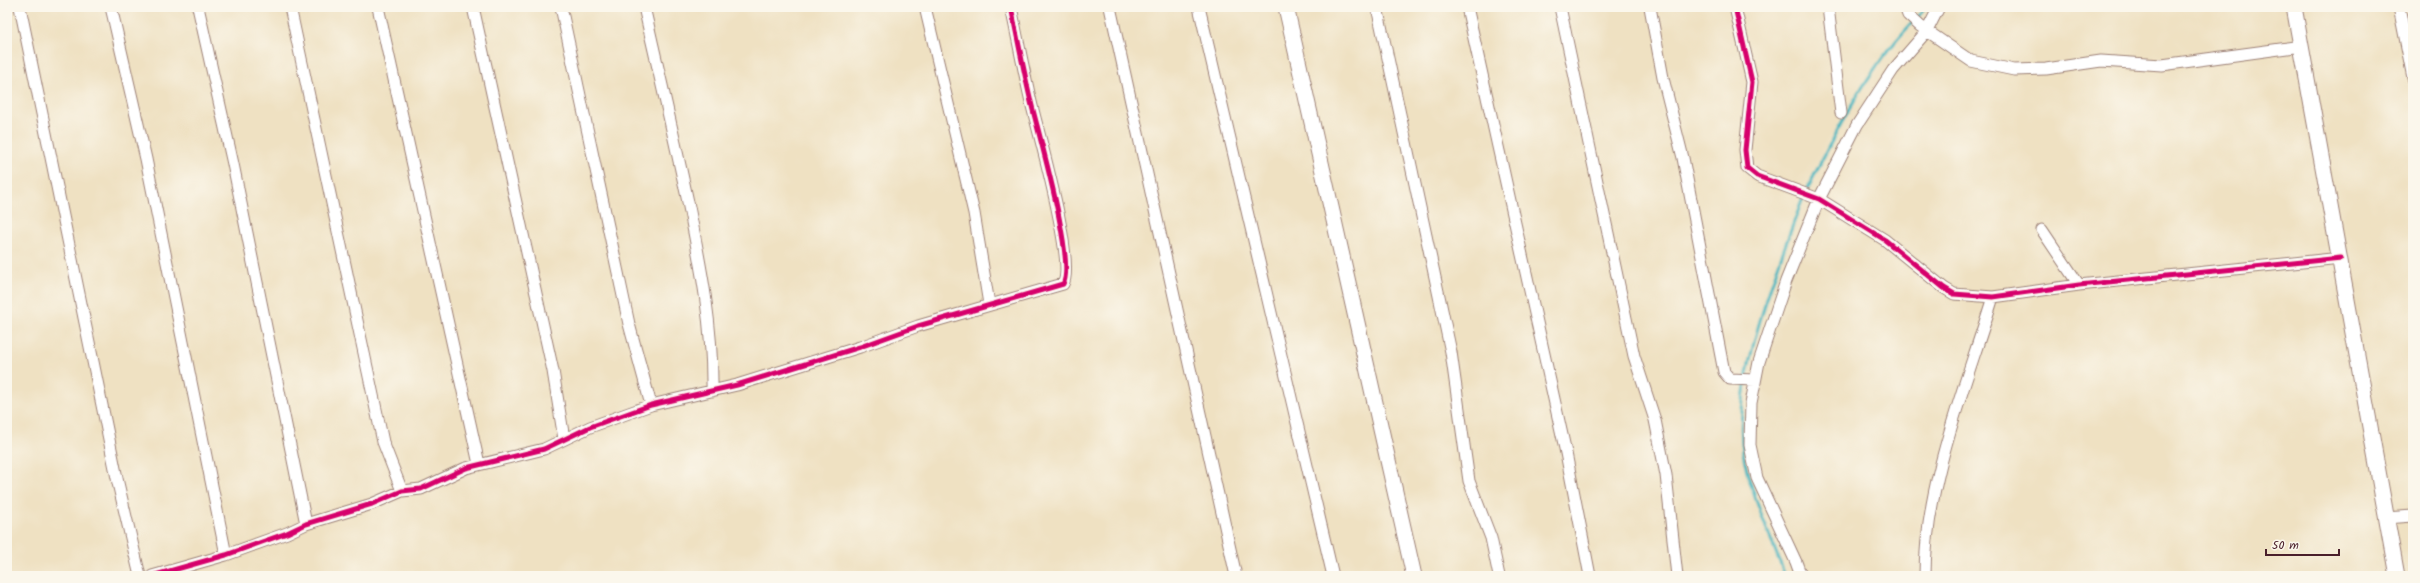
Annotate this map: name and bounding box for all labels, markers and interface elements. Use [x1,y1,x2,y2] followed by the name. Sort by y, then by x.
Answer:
[2266,531,2339,557] scale bar
[2272,536,2299,555] text: 50 m

